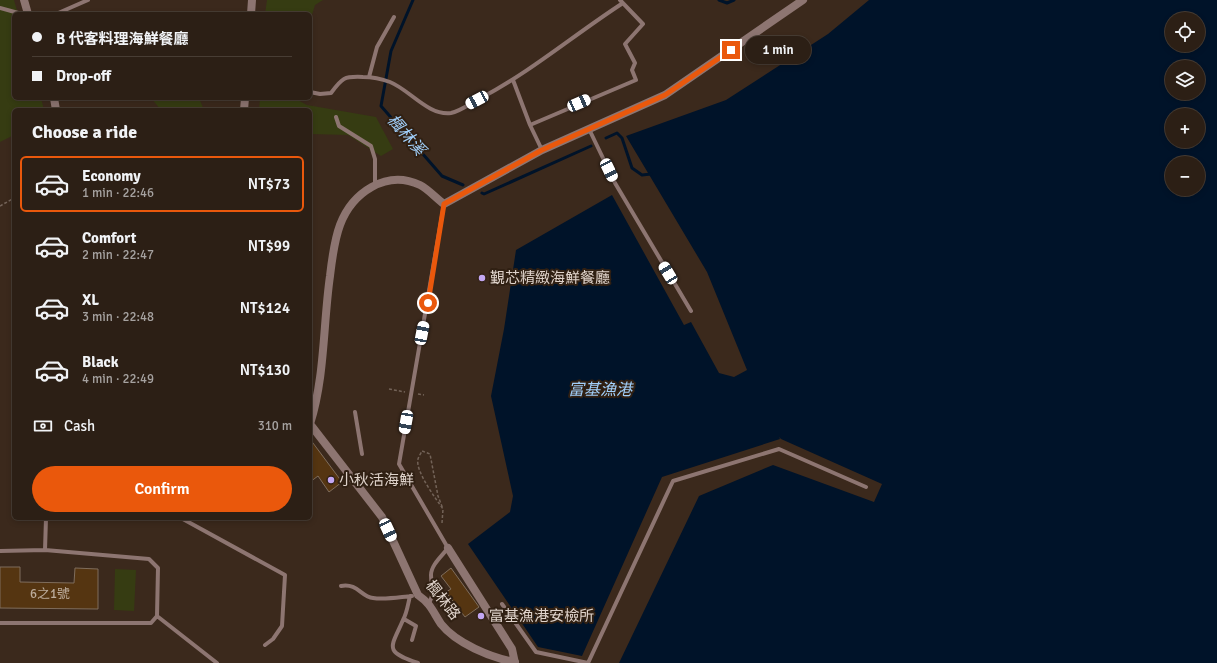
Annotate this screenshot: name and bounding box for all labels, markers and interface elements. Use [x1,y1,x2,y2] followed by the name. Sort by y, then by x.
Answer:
[1165,12,1205,196] map controls
[1165,12,1205,52] button: locate
[56,30,189,48] text: B 代客料理海鮮餐廳
[745,36,811,64] callout: 1 min
[722,41,740,59] route end
[762,42,794,58] text: 1 min
[1165,60,1205,100] button: layers
[56,67,111,85] text: Drop-off
[464,89,490,111] car
[566,93,592,113] car
[1165,108,1205,148] button: +
[383,110,431,161] water label: 楓林溪
[32,121,137,143] text: Choose a ride
[1165,156,1205,196] button: −
[598,157,620,183] car
[34,166,70,202] icon: car
[82,167,141,185] text: Economy
[248,175,290,193] text: NT$73
[82,185,154,201] text: 1 min · 22:46
[34,228,70,264] icon: car
[82,229,136,247] text: Comfort
[248,237,290,255] text: NT$99
[82,247,154,263] text: 2 min · 22:47
[657,260,679,286] car
[490,269,610,287] place label: 覲芯精緻海鮮餐廳
[477,273,487,283] marker: 覲芯精緻海鮮餐廳
[34,290,70,326] icon: car
[82,291,99,309] text: XL
[419,294,437,312] route start
[240,299,290,317] text: NT$124
[82,309,154,325] text: 3 min · 22:48
[414,320,430,346] car
[34,352,70,388] icon: car
[82,353,119,371] text: Black
[240,361,290,379] text: NT$130
[82,371,154,387] text: 4 min · 22:49
[568,380,634,400] water label: 富基漁港
[398,409,414,435] car
[32,415,54,437] icon: cash
[64,417,95,435] text: Cash
[258,418,292,434] text: 310 m
[32,466,292,512] button: Confirm
[339,471,414,489] place label: 小秋活海鮮
[326,475,336,485] marker: 小秋活海鮮
[377,517,399,543] car
[422,577,464,623] street label: 楓林路
[30,586,70,602] house number: 6之1號
[489,607,594,625] place label: 富基漁港安檢所
[476,611,486,621] marker: 富基漁港安檢所

